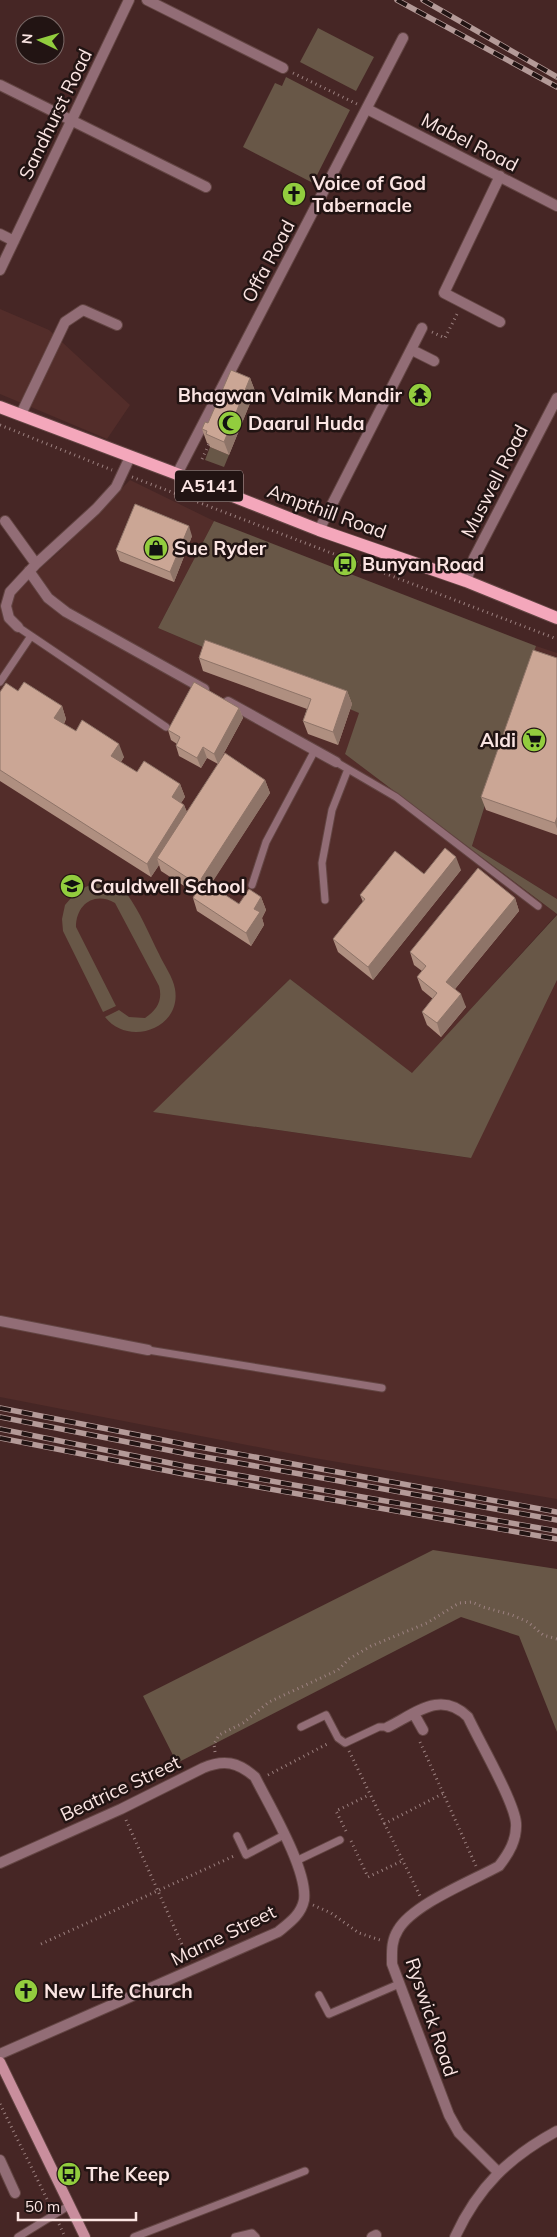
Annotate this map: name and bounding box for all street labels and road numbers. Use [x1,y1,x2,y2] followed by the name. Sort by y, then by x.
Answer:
[13,45,97,183] street label: Sandhurst Road
[418,107,522,177] street label: Mabel Road
[236,216,300,306] street label: Offa Road
[455,420,533,542] street label: Muswell Road
[175,471,243,502] road number: A5141
[264,478,390,544] street label: Ampthill Road
[56,1750,184,1826] street label: Beatrice Street
[167,1899,280,1971] street label: Marne Street
[400,1954,464,2080] street label: Ryswick Road

